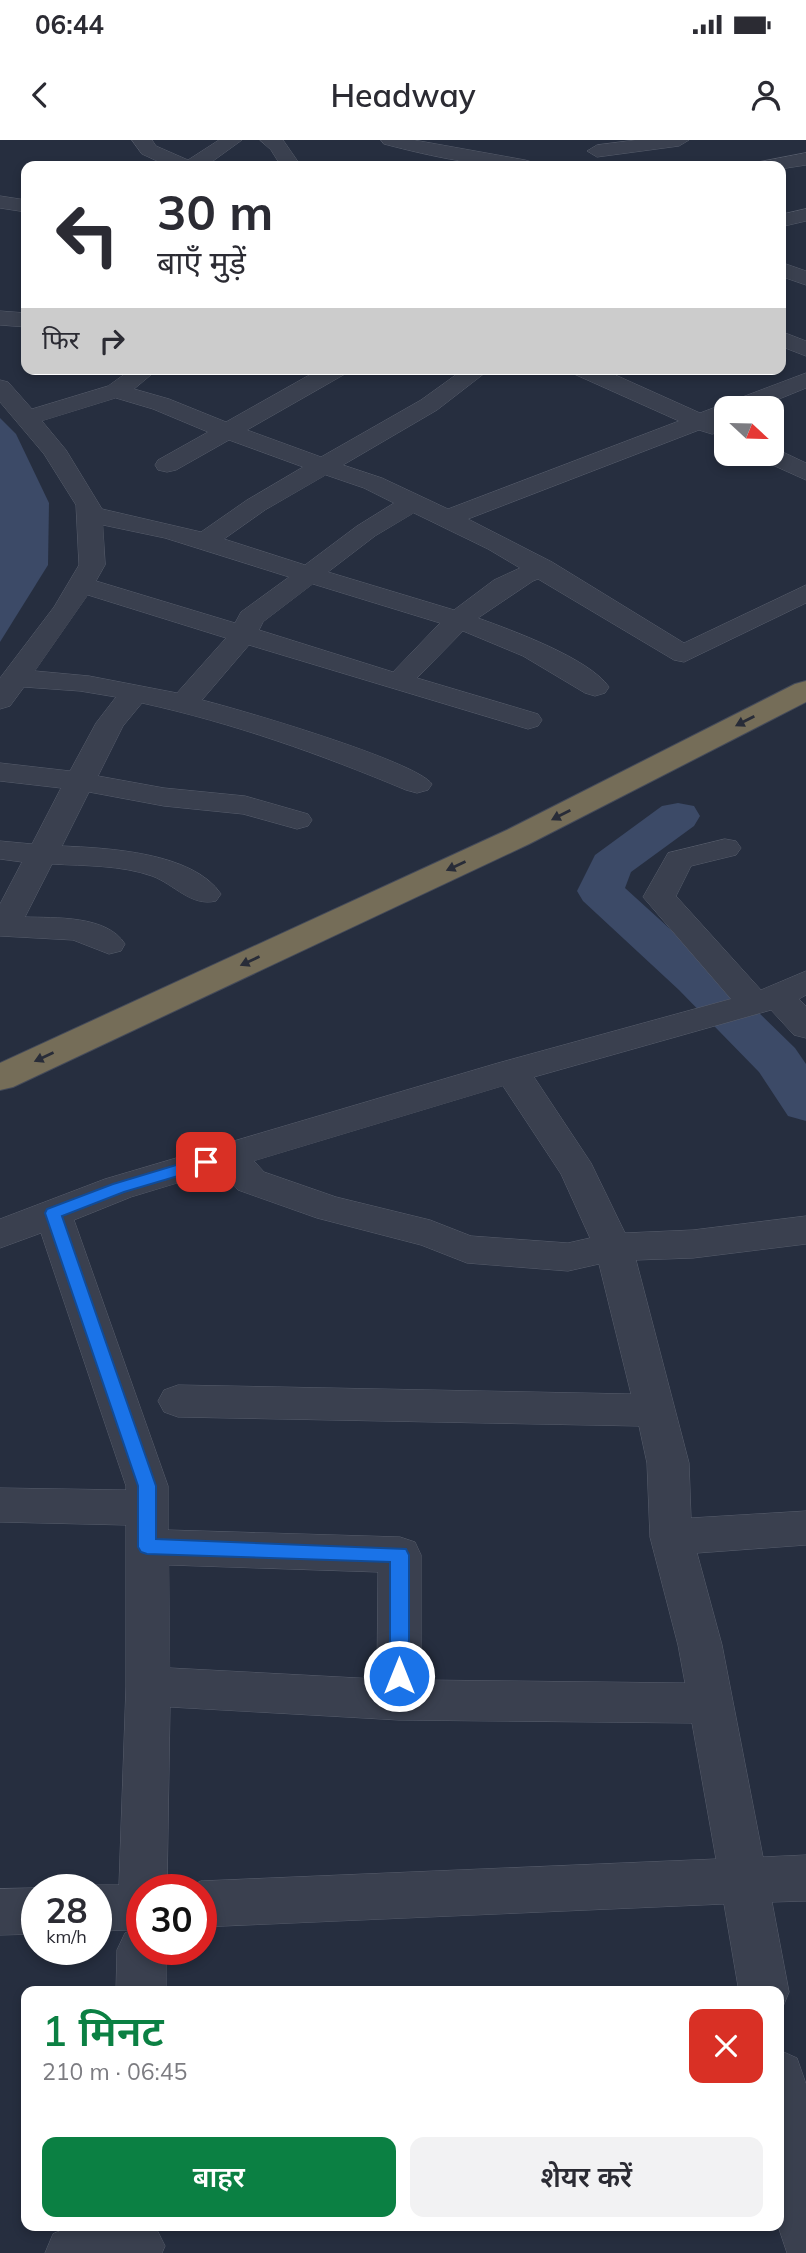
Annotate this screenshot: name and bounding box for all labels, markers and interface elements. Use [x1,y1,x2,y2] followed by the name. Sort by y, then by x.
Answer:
[35,8,104,41] text: 06:44
[330,75,476,115] text: Headway
[21,76,59,114] icon: back
[747,76,785,114] icon: person
[157,181,273,242] text: 30 m
[42,189,133,280] icon: left
[157,242,246,282] text: बाएँ मुड़ें
[93,322,131,360] icon: right
[42,323,79,356] text: फिर
[714,396,784,466] north arrow
[714,396,784,466] map controls
[735,716,755,727] one-way arrow
[551,809,571,821] one-way arrow
[446,860,466,871] one-way arrow
[240,955,260,967] one-way arrow
[33,1052,54,1063] one-way arrow
[176,1132,236,1192] pin
[187,1143,225,1181] icon: arrive
[362,1639,436,1713] position arrow
[126,1874,217,1965] speed limit sign: 30
[45,1888,88,1932] text: 28
[46,1925,87,1948] text: km/h
[42,2004,164,2057] text: 1 मिनट
[689,2009,763,2083] button: close
[42,2057,187,2086] text: 210 m · 06:45
[42,2137,396,2217] button: बाहर
[410,2137,763,2217] button: शेयर करें

